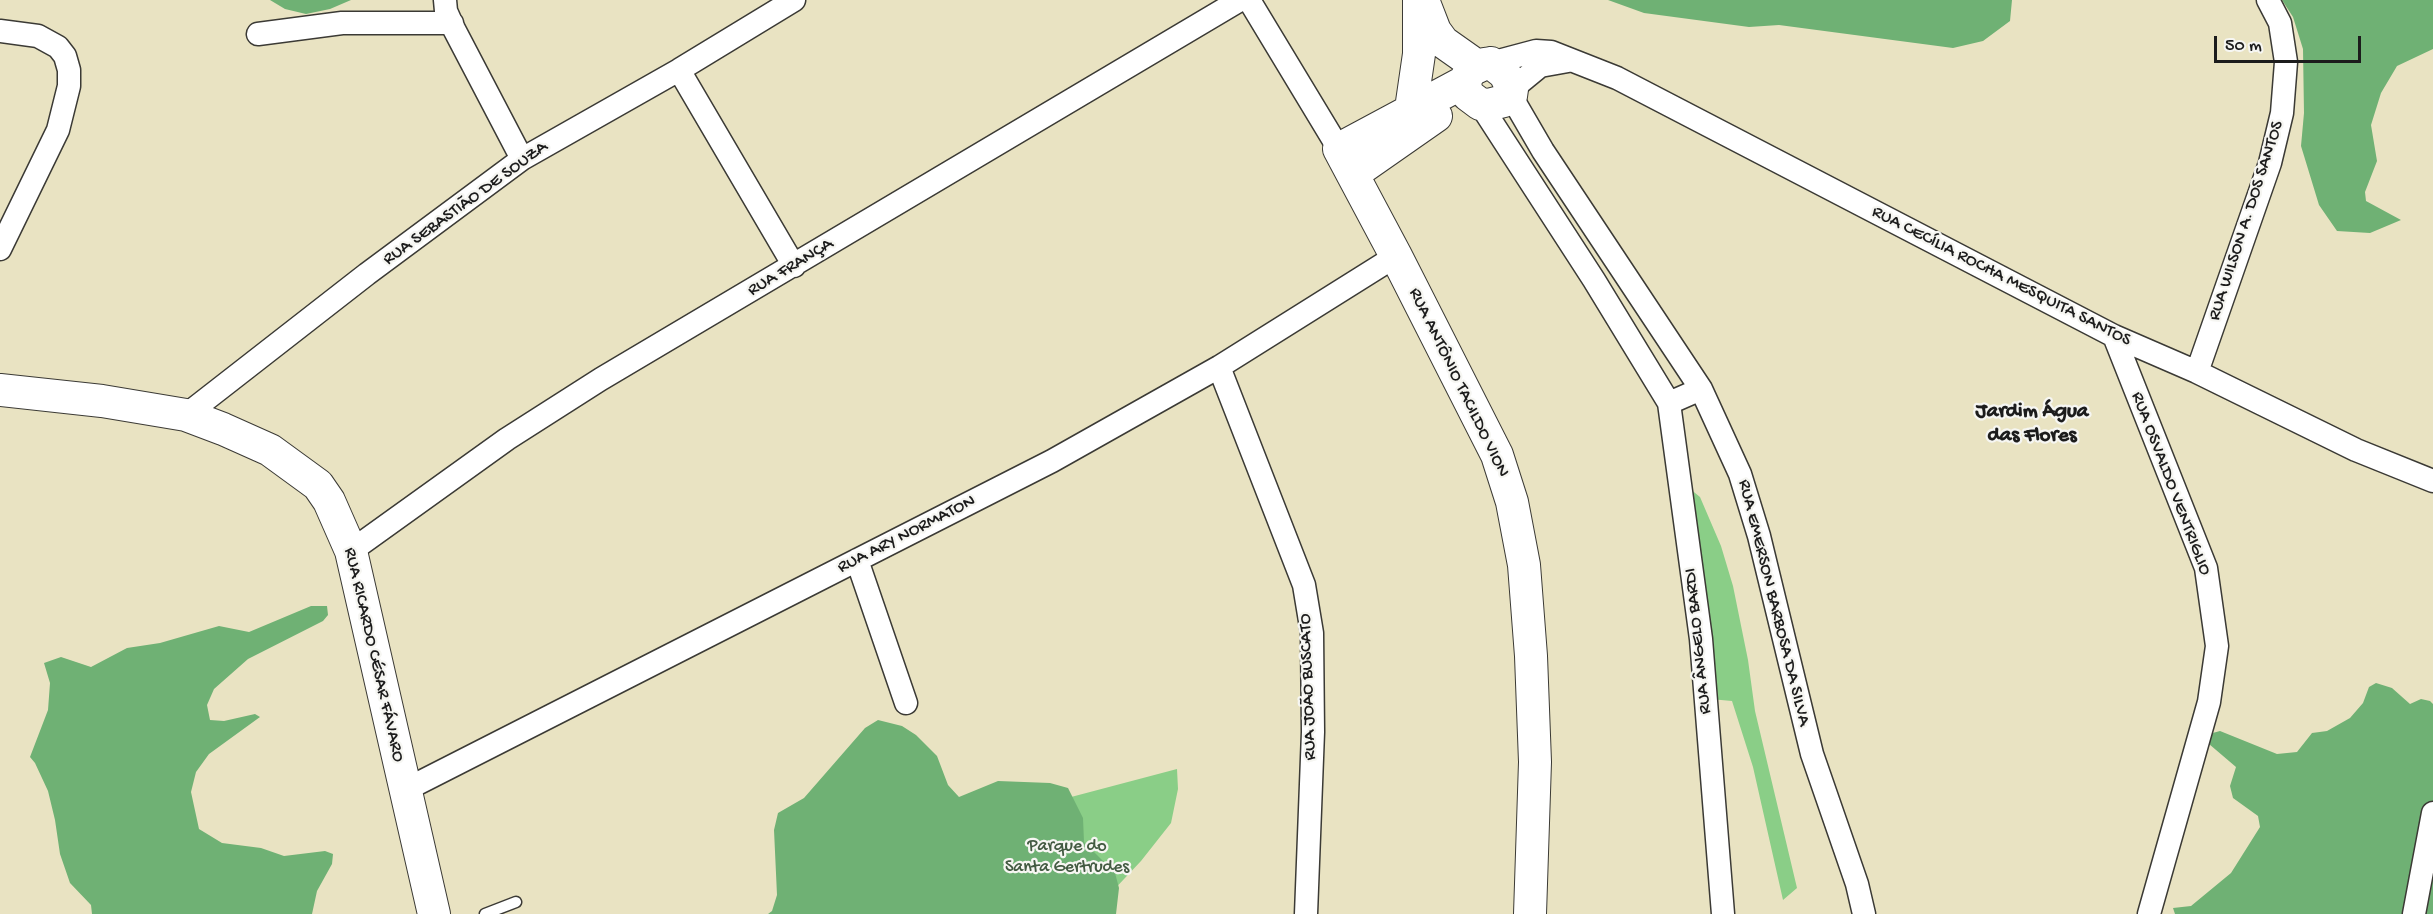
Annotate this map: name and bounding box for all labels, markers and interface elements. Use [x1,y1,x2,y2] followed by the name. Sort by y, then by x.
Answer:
[2217,24,2364,62] scale bar
[2225,36,2262,57] text: 50 m
[2204,118,2290,324] street label: RUA WILSON A. DOS SANTOS
[379,137,553,271] street label: RUA SEBASTIÃO DE SOUZA
[1868,202,2134,352] street label: RUA CECÍLIA ROCHA MESQUITA SANTOS
[744,234,838,302] street label: RUA FRANÇA
[1403,285,1513,481] street label: RUA ANTÔNIO TACILDO VION
[2125,389,2215,579] street label: RUA OSVALDO VENTRIGLIO
[1976,400,2088,450] district label: Jardim Água das Flores
[1732,478,1814,728] street label: RUA EMERSON BARBOSA DA SILVA
[834,491,980,579] street label: RUA ARY NORMATON
[338,546,408,764] street label: RUA RICARDO CÉSAR FÁVARO
[1681,567,1717,715] street label: RUA ÂNGELO BARDI
[1296,613,1322,761] street label: RUA JOÃO BUSCATO
[1005,836,1129,878] park label: Parque do Santa Gertrudes

